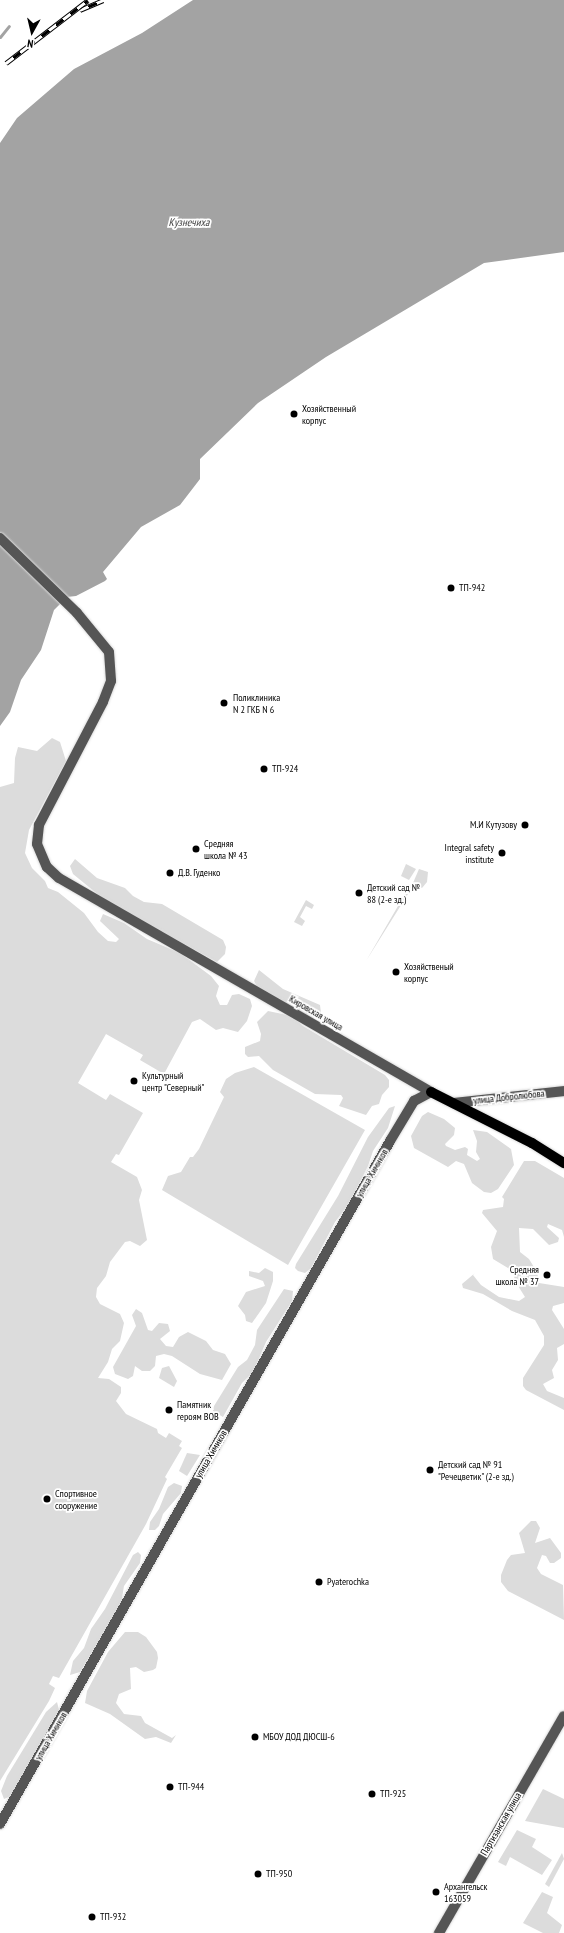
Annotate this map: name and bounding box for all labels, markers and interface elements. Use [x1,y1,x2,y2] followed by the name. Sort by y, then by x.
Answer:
[12,12,52,52] north arrow
[26,37,34,51] text: N
[169,215,209,229] water label: Кузнечиха
[302,402,356,426] place label: Хозяйственный корпус
[289,409,299,419] marker: Хозяйственный корпус
[459,582,485,594] place label: ТП-942
[446,583,456,593] marker: ТП-942
[233,691,280,714] place label: Поликлиника N 2 ГКБ N 6
[218,697,230,709] marker: Поликлиника N 2 ГКБ N 6
[272,763,298,775] place label: ТП-924
[259,764,269,774] marker: ТП-924
[470,819,517,831] place label: М.И Кутузову
[520,820,530,830] marker: М.И Кутузову
[204,837,248,860] place label: Средняя школа № 43
[445,841,494,864] place label: Integral safety institute
[191,844,201,854] marker: Средняя школа № 43
[497,848,507,858] marker: Integral safety institute
[178,867,221,879] place label: Д.В. Гуденко
[165,868,175,878] marker: Д.В. Гуденко
[367,881,420,904] place label: Детский сад № 88 (2-е зд.)
[354,888,364,898] marker: Детский сад № 88 (2-е зд.)
[404,960,454,984] place label: Хозяйственый корпус
[391,967,401,977] marker: Хозяйственый корпус
[287,993,345,1033] street label: Кировская улица
[142,1069,205,1092] place label: Культурный центр "Северный"
[129,1076,139,1086] marker: Культурный центр "Северный"
[473,1087,545,1107] street label: улица Добролюбова
[353,1147,391,1199] street label: улица Химиков
[495,1263,539,1286] place label: Средняя школа № 37
[542,1270,552,1280] marker: Средняя школа № 37
[177,1398,219,1422] place label: Памятник героям ВОВ
[164,1405,174,1415] marker: Памятник героям ВОВ
[192,1428,230,1480] street label: улица Химиков
[438,1458,514,1482] place label: Детский сад № 91 "Речецветик" (2-е зд.)
[425,1465,435,1475] marker: Детский сад № 91 "Речецветик" (2-е зд.)
[55,1487,97,1510] place label: Спортивное сооружение
[42,1494,52,1504] marker: Спортивное сооружение
[327,1576,369,1588] place label: Pyaterochka
[314,1577,324,1587] marker: Pyaterochka
[32,1710,70,1762] street label: улица Химиков
[263,1731,335,1743] place label: МБОУ ДОД ДЮСШ-6
[250,1732,260,1742] marker: МБОУ ДОД ДЮСШ-6
[178,1781,204,1793] place label: ТП-944
[165,1782,175,1792] marker: ТП-944
[380,1788,406,1800] place label: ТП-925
[367,1789,377,1799] marker: ТП-925
[478,1790,524,1858] street label: Партизанская улица
[266,1868,292,1880] place label: ТП-950
[253,1869,263,1879] marker: ТП-950
[444,1880,487,1904] place label: Архангельск 163059
[431,1887,441,1897] marker: Архангельск 163059
[100,1911,126,1923] place label: ТП-932
[87,1912,97,1922] marker: ТП-932

